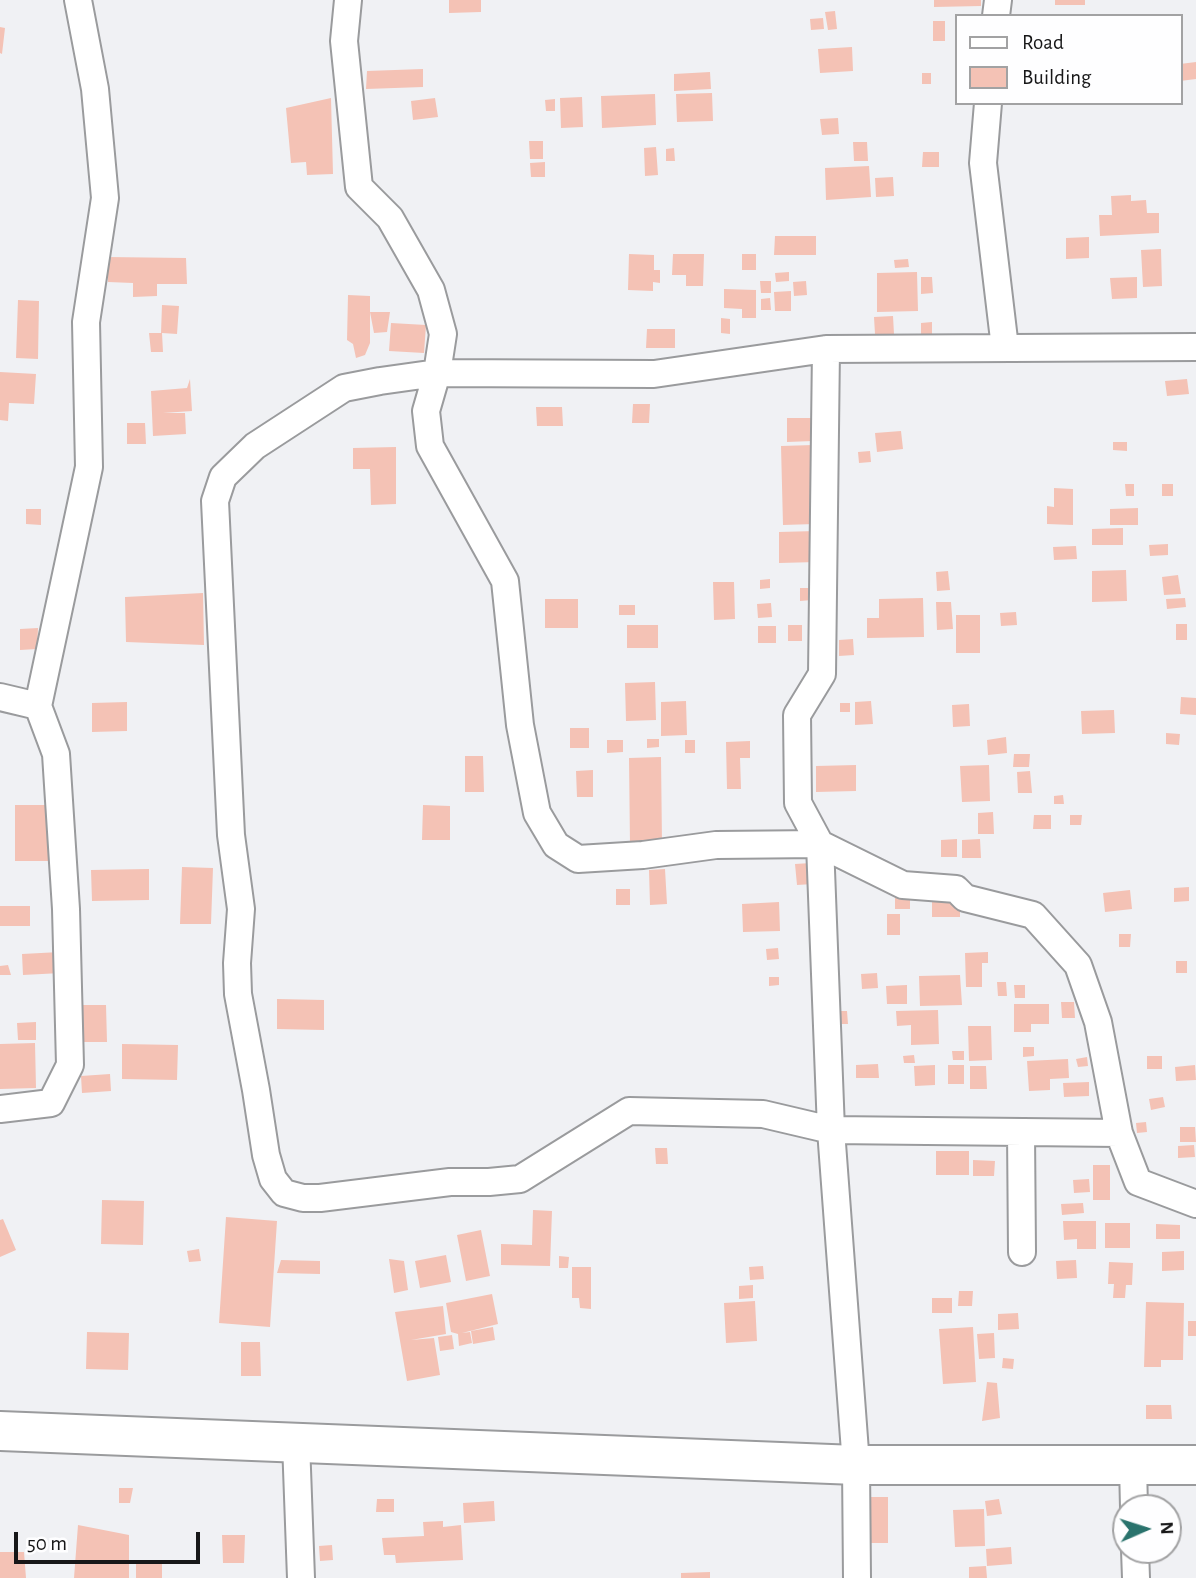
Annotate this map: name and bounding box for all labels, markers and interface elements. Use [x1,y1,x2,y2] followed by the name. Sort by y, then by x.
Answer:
[954,14,1182,105] legend
[1022,32,1064,53] text: Road
[1022,67,1091,88] text: Building
[1112,1494,1182,1564] north arrow
[18,1518,203,1562] scale bar
[1157,1521,1176,1535] text: N
[27,1533,67,1554] text: 50 m

